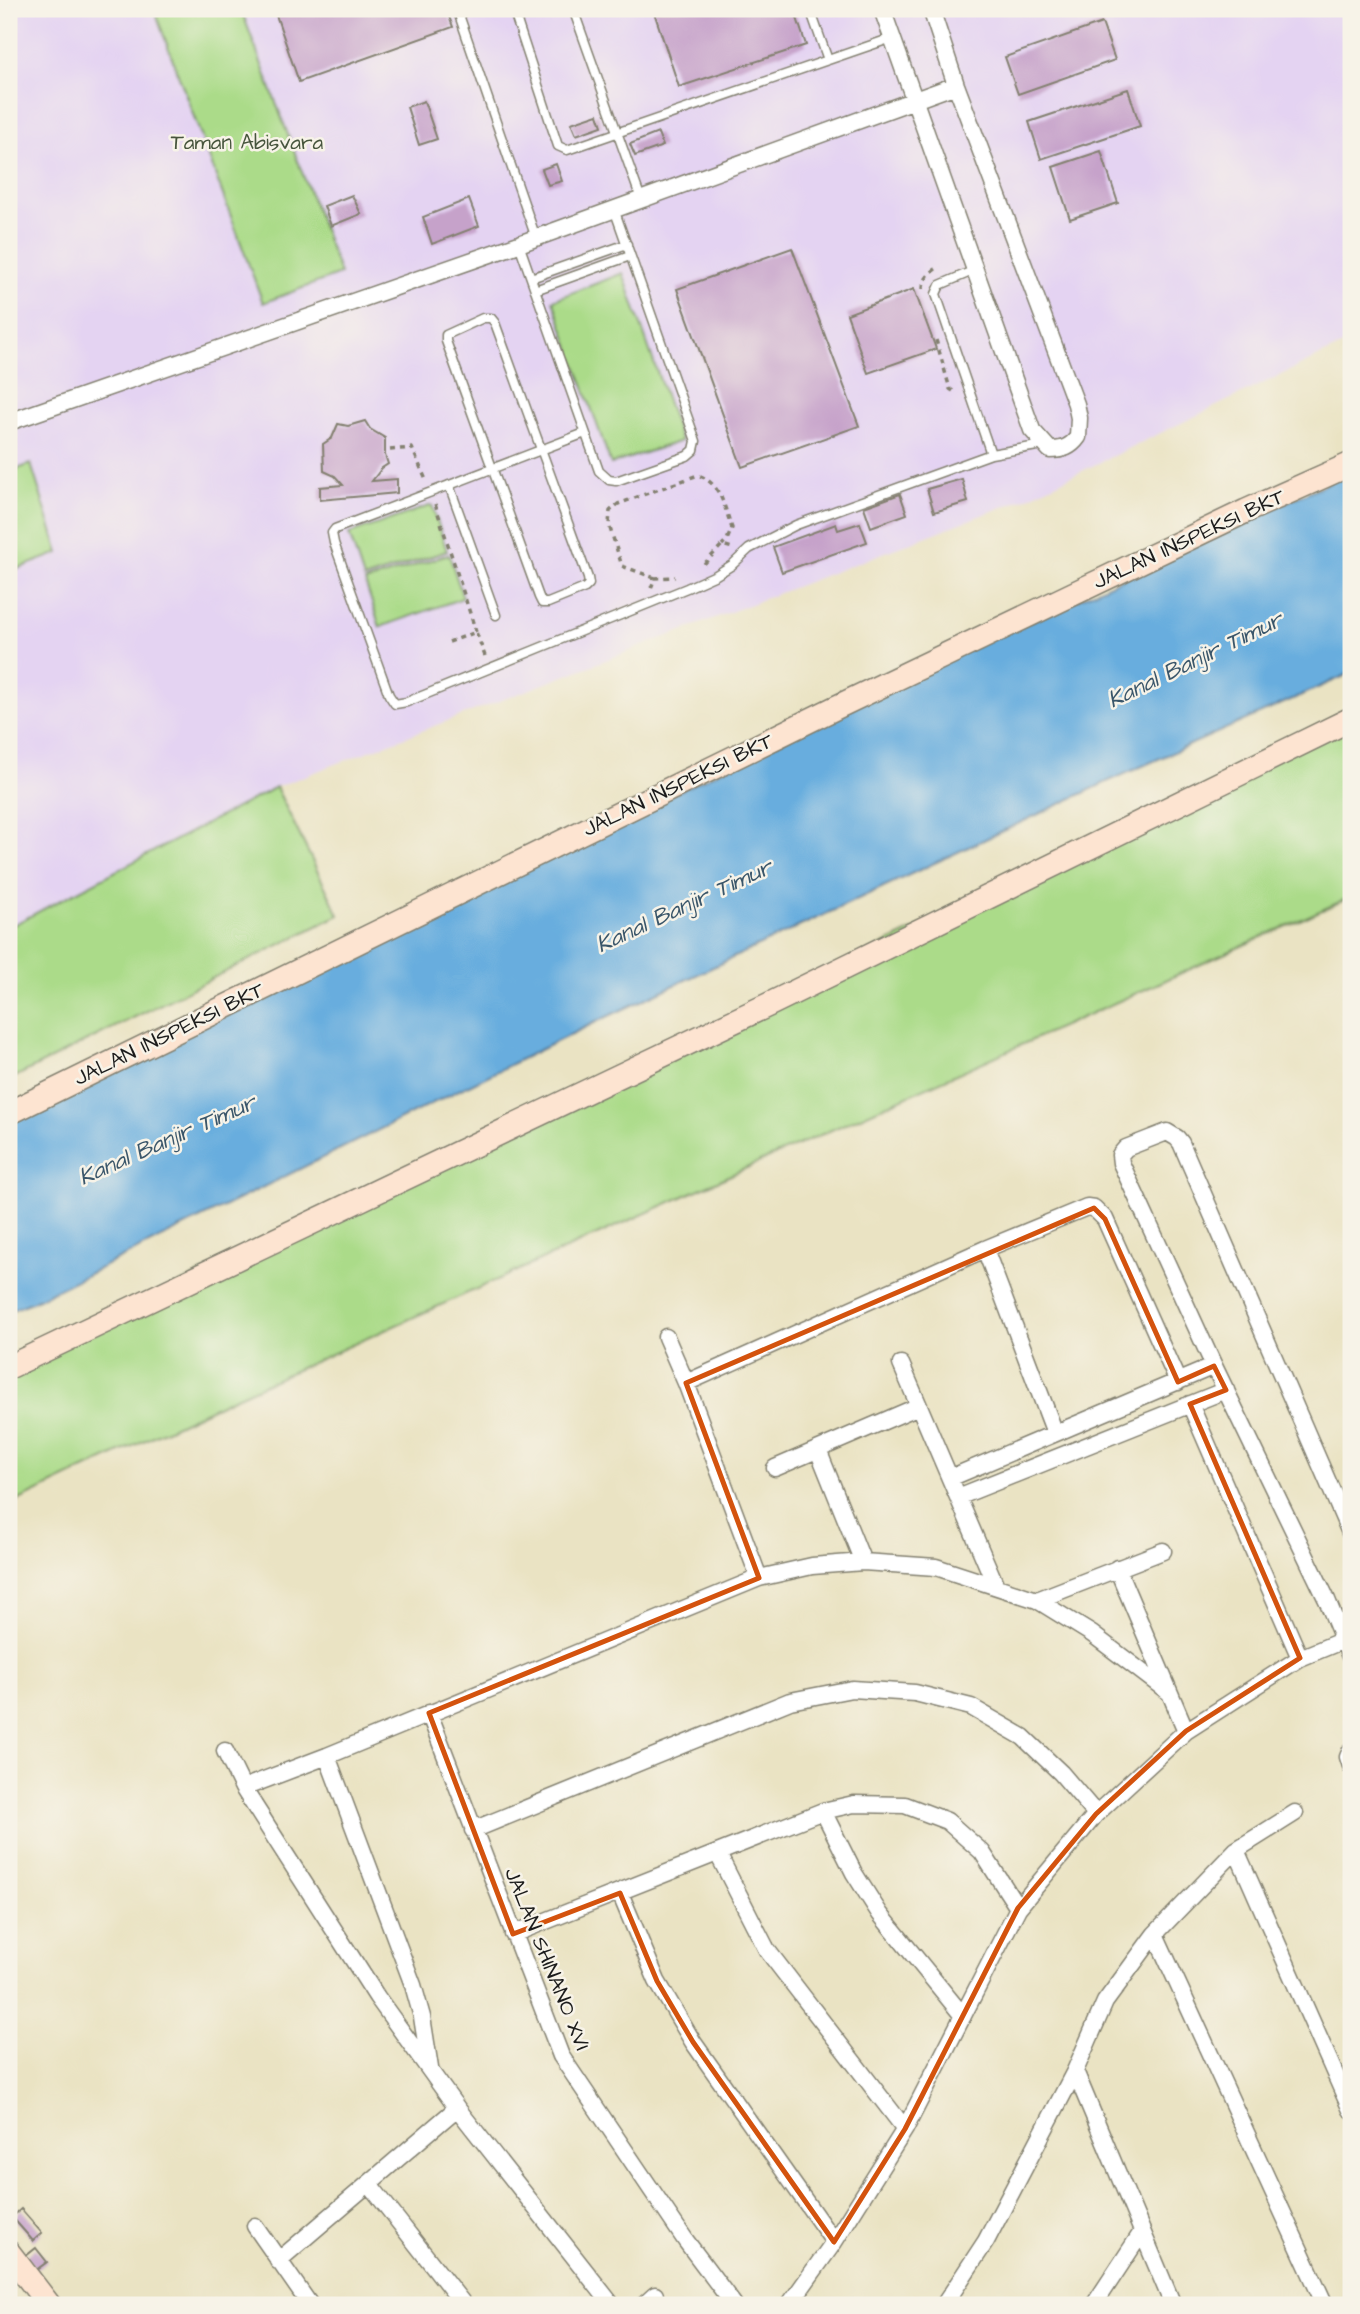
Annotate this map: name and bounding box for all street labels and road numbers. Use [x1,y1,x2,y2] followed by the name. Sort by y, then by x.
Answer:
[1088,481,1290,596] street label: JALAN INSPEKSI BKT
[578,726,779,844] street label: JALAN INSPEKSI BKT
[69,975,270,1093] street label: JALAN INSPEKSI BKT
[497,1863,597,2055] street label: JALAN SHINANO XVI

